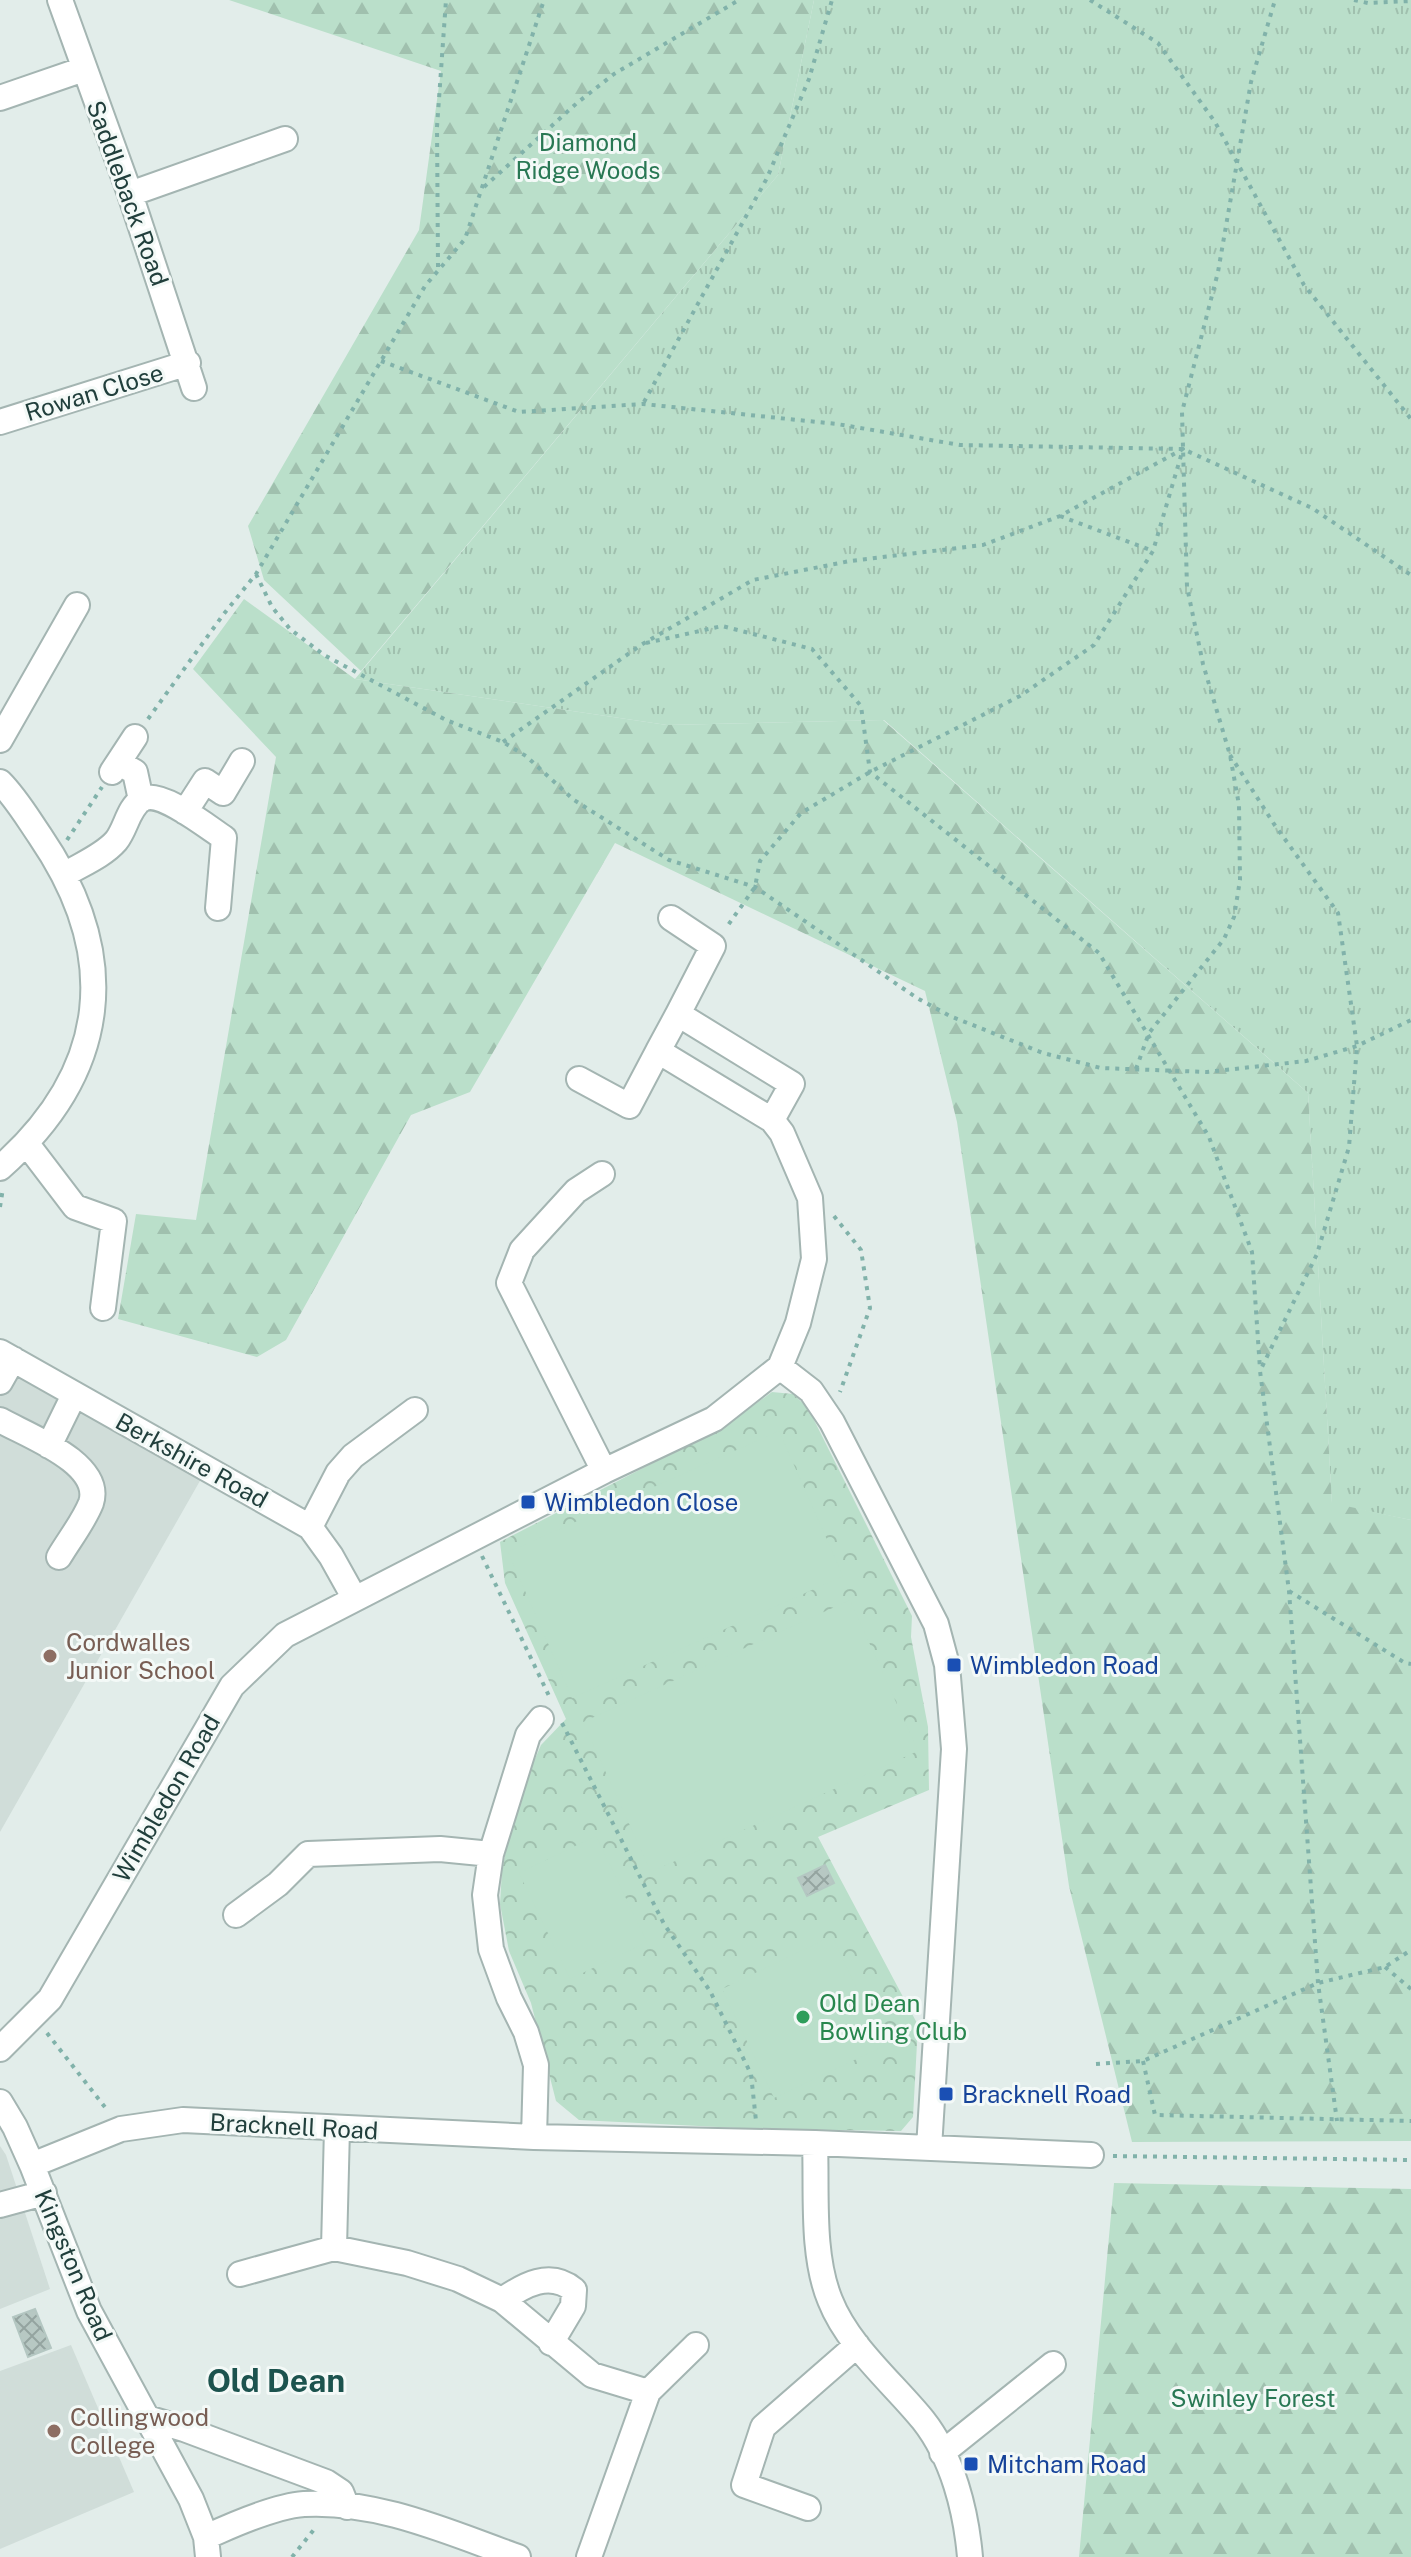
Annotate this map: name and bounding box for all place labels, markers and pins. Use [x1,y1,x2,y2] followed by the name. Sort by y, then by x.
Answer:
[544,1488,738,1516] place label: Wimbledon Close
[519,1493,537,1511] marker: Wimbledon Close
[66,1628,215,1684] place label: Cordwalles Junior School
[41,1647,59,1665] marker: Cordwalles Junior School
[970,1651,1159,1679] place label: Wimbledon Road
[945,1656,963,1674] marker: Wimbledon Road
[819,1989,967,2045] place label: Old Dean Bowling Club
[794,2008,812,2026] marker: Old Dean Bowling Club
[962,2080,1131,2108] place label: Bracknell Road
[937,2085,955,2103] marker: Bracknell Road
[70,2403,209,2459] place label: Collingwood College
[45,2422,63,2440] marker: Collingwood College
[987,2450,1147,2478] place label: Mitcham Road
[962,2455,980,2473] marker: Mitcham Road

